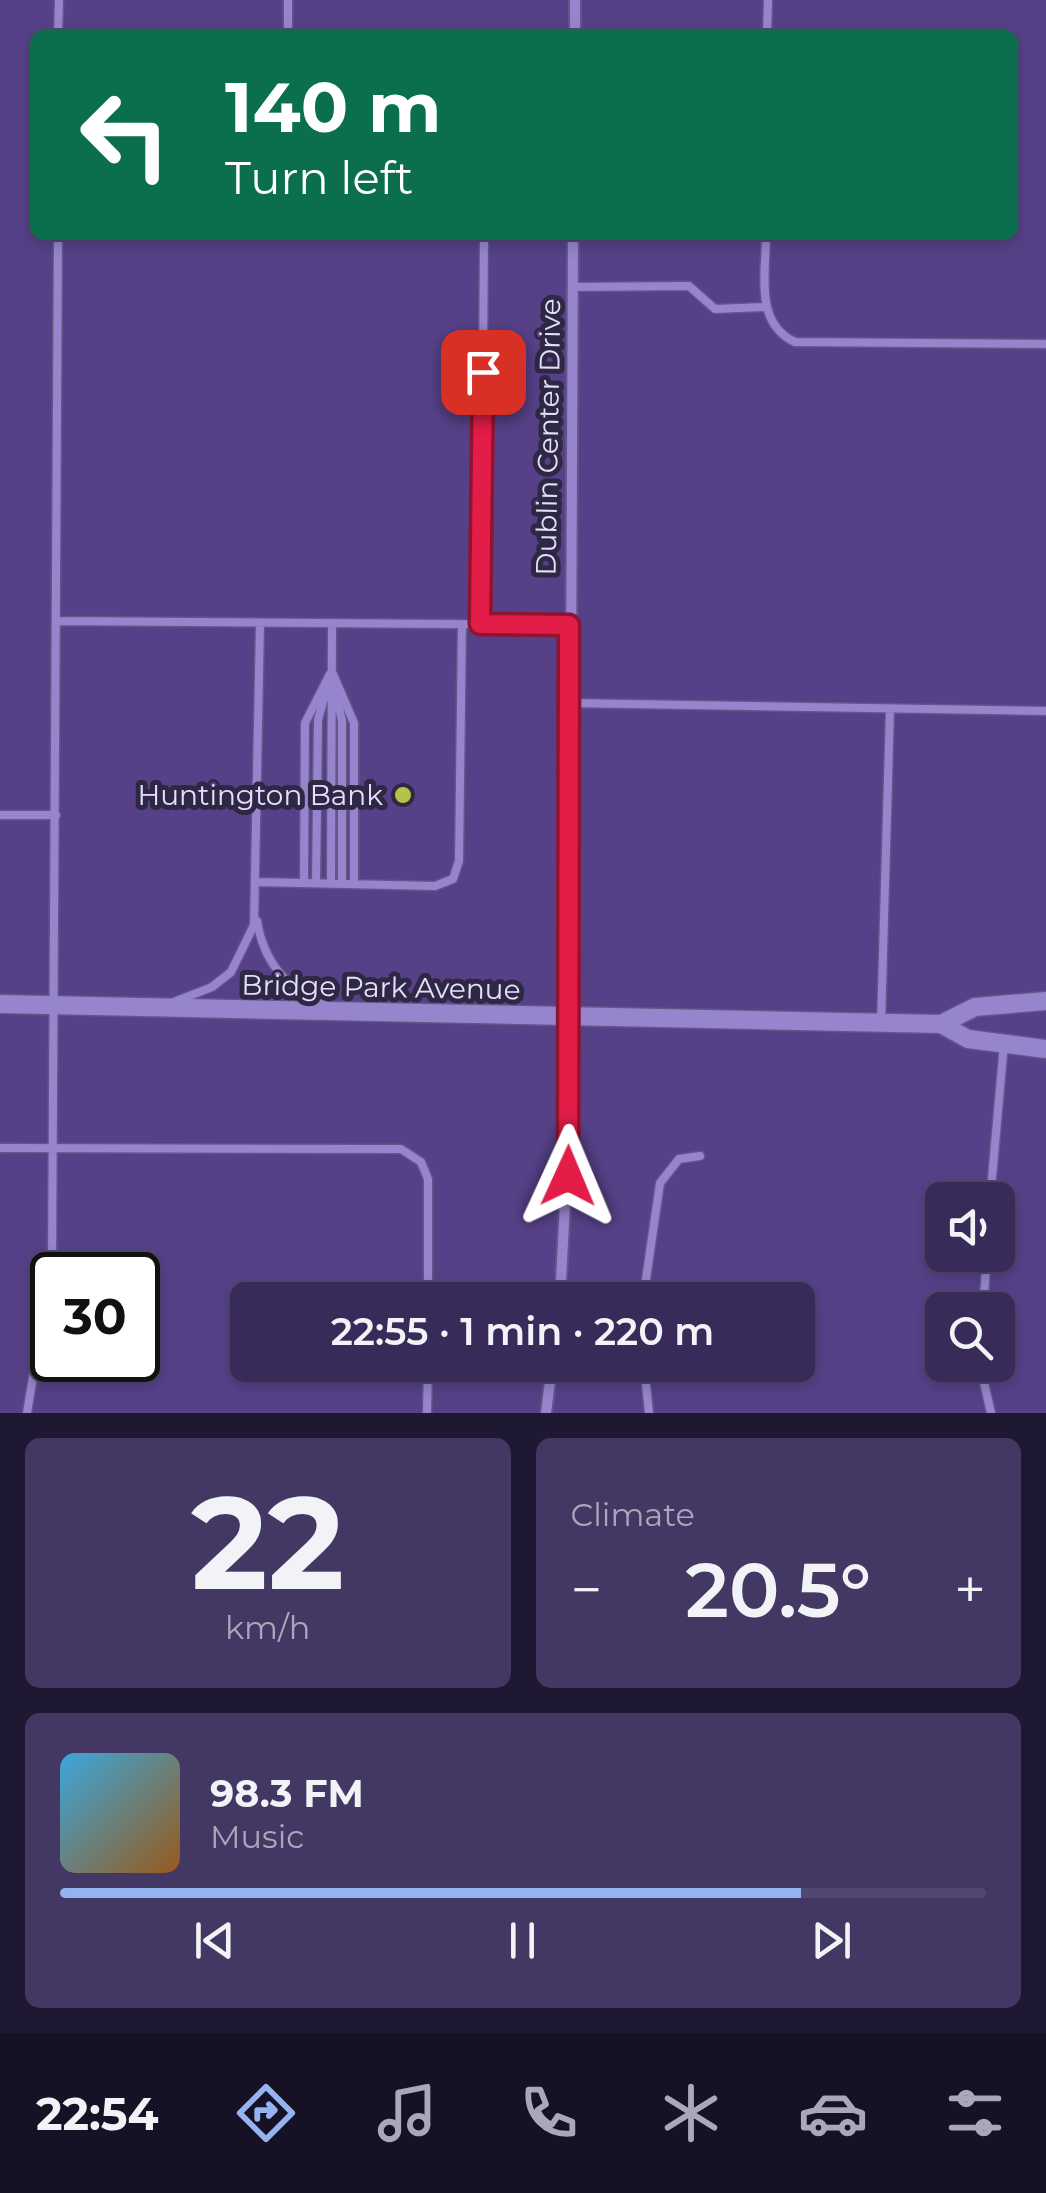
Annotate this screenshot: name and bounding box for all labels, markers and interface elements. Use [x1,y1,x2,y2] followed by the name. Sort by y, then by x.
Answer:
[225,64,441,150] text: 140 m
[60,70,190,200] icon: left
[225,150,413,205] text: Turn left
[529,298,567,576] street label: Dublin Center Drive
[441,330,526,415] pin
[456,345,511,400] icon: arrive
[138,778,383,812] place label: Huntington Bank
[392,784,414,806] marker: Huntington Bank
[241,968,521,1006] street label: Bridge Park Avenue
[516,1124,620,1228] position arrow
[925,1182,1015,1382] map controls
[925,1182,1015,1272] button: sound
[30,1252,160,1382] speed limit sign: 30
[925,1292,1015,1382] button: search
[331,1308,714,1355] text: 22:55 · 1 min · 220 m
[191,1463,344,1622] text: 22
[571,1495,695,1534] text: Climate
[685,1544,871,1636] text: 20.5°
[571,1556,602,1623] text: −
[954,1556,986,1623] text: +
[225,1608,310,1647] text: km/h
[210,1770,364,1817] text: 98.3 FM
[210,1817,304,1856] text: Music
[187,1913,242,1968] icon: previous
[495,1913,550,1968] icon: pause
[804,1913,859,1968] icon: next
[231,2078,301,2148] icon: directions
[372,2078,442,2148] icon: music
[514,2078,584,2148] icon: phone
[656,2078,726,2148] icon: climate
[798,2078,868,2148] icon: car
[940,2078,1010,2148] icon: filters
[36,2086,159,2141] text: 22:54

